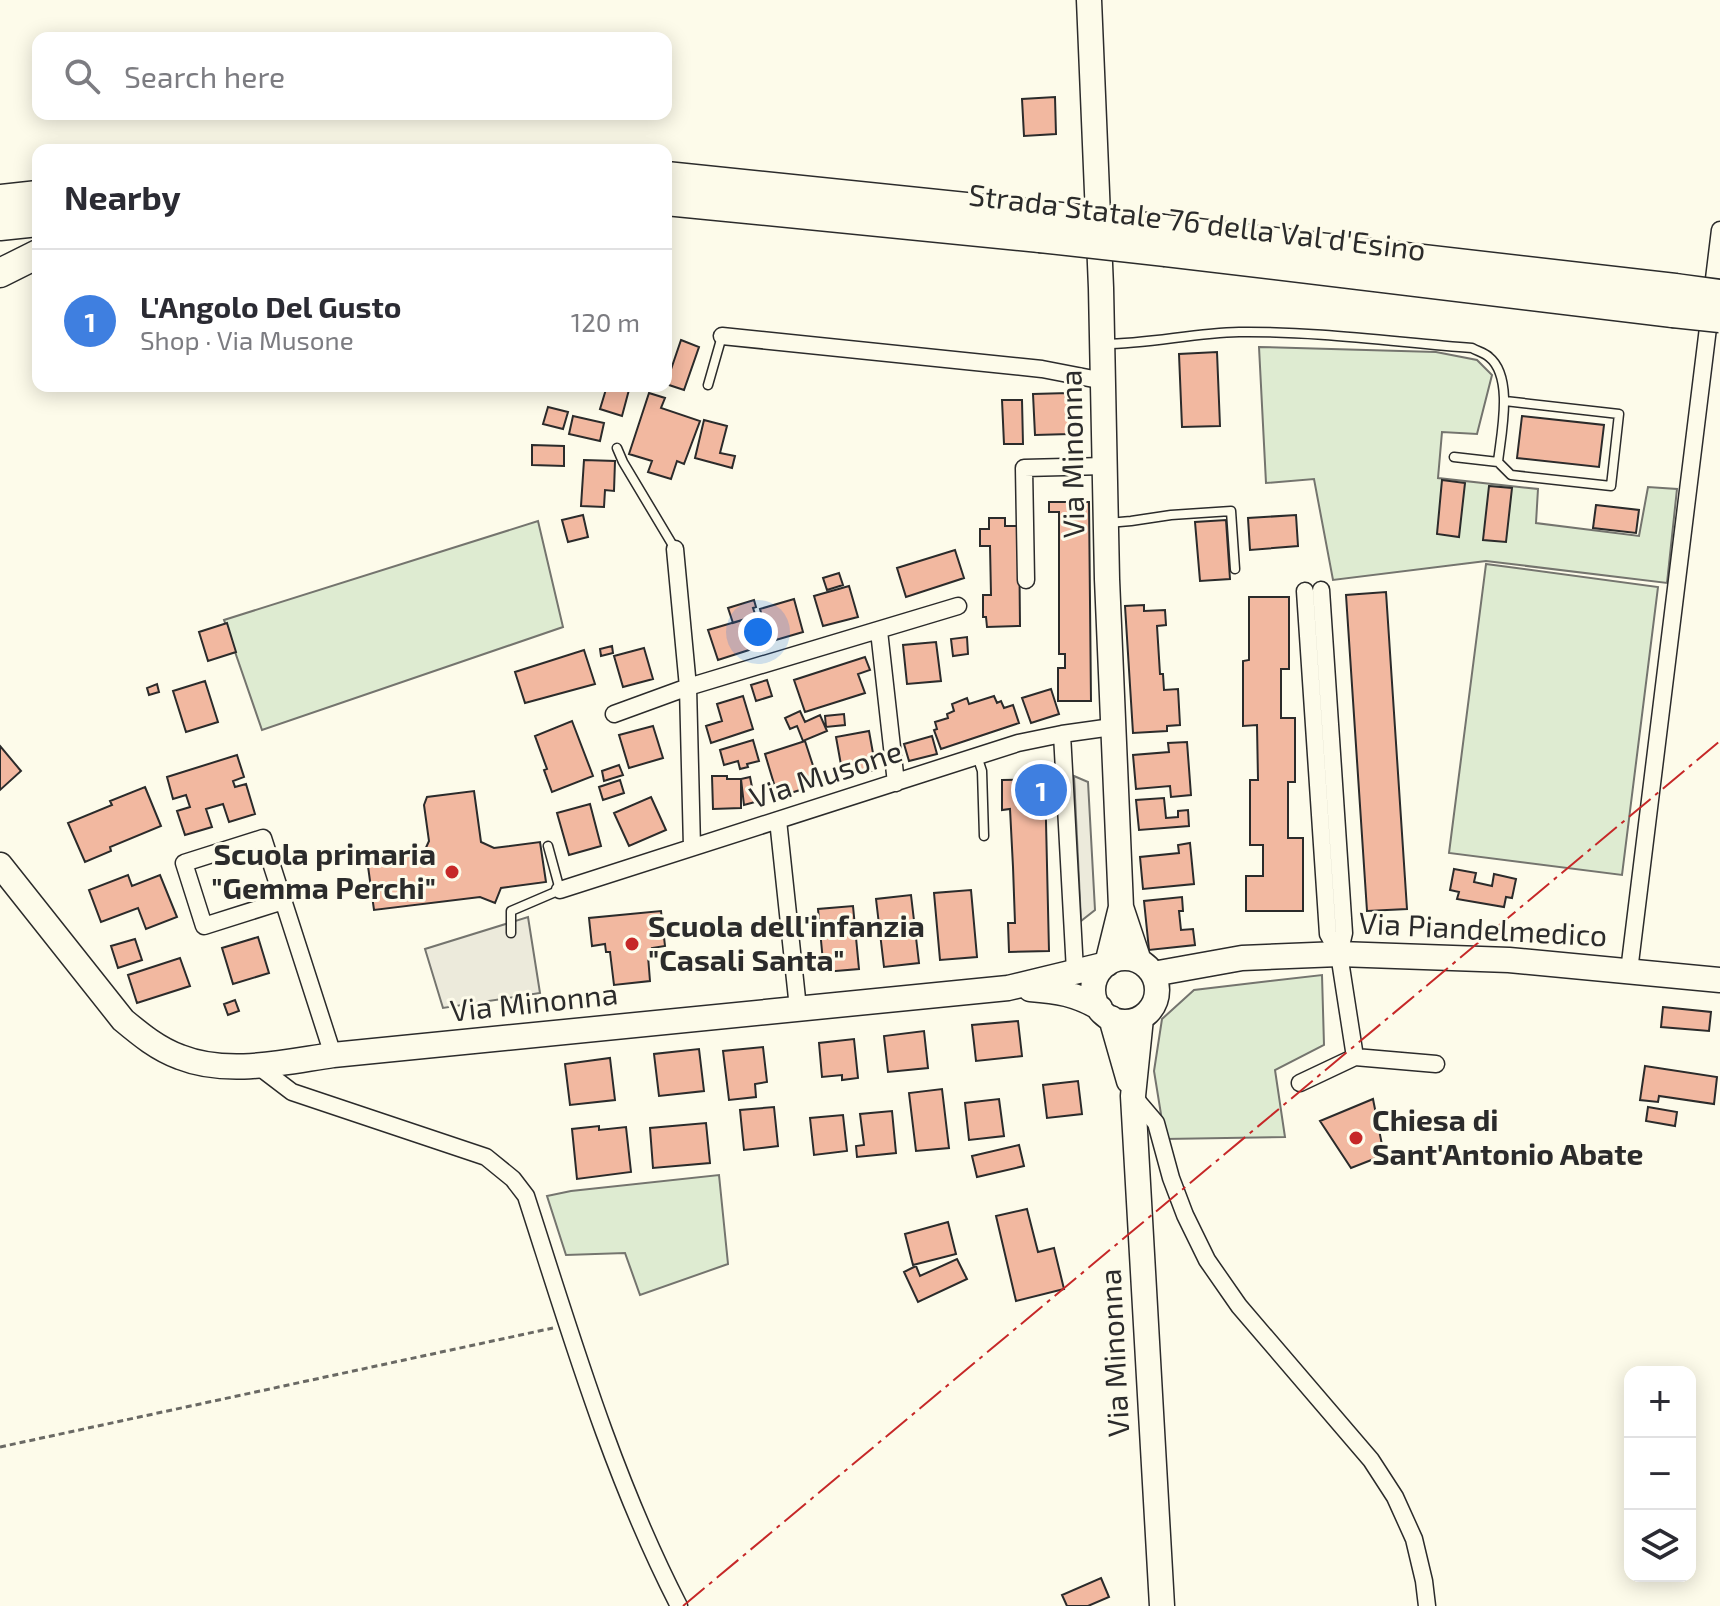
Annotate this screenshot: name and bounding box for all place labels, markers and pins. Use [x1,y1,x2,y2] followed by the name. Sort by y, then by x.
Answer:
[1015,760,1067,820] pin: 1
[211,835,436,905] place label: Scuola primaria "Gemma Perchi"
[443,863,461,881] marker: Scuola primaria "Gemma Perchi"
[648,907,925,977] place label: Scuola dell'infanzia "Casali Santa"
[623,935,641,953] marker: Scuola dell'infanzia "Casali Santa"
[1372,1101,1643,1171] place label: Chiesa di Sant'Antonio Abate
[1347,1129,1365,1147] marker: Chiesa di Sant'Antonio Abate

